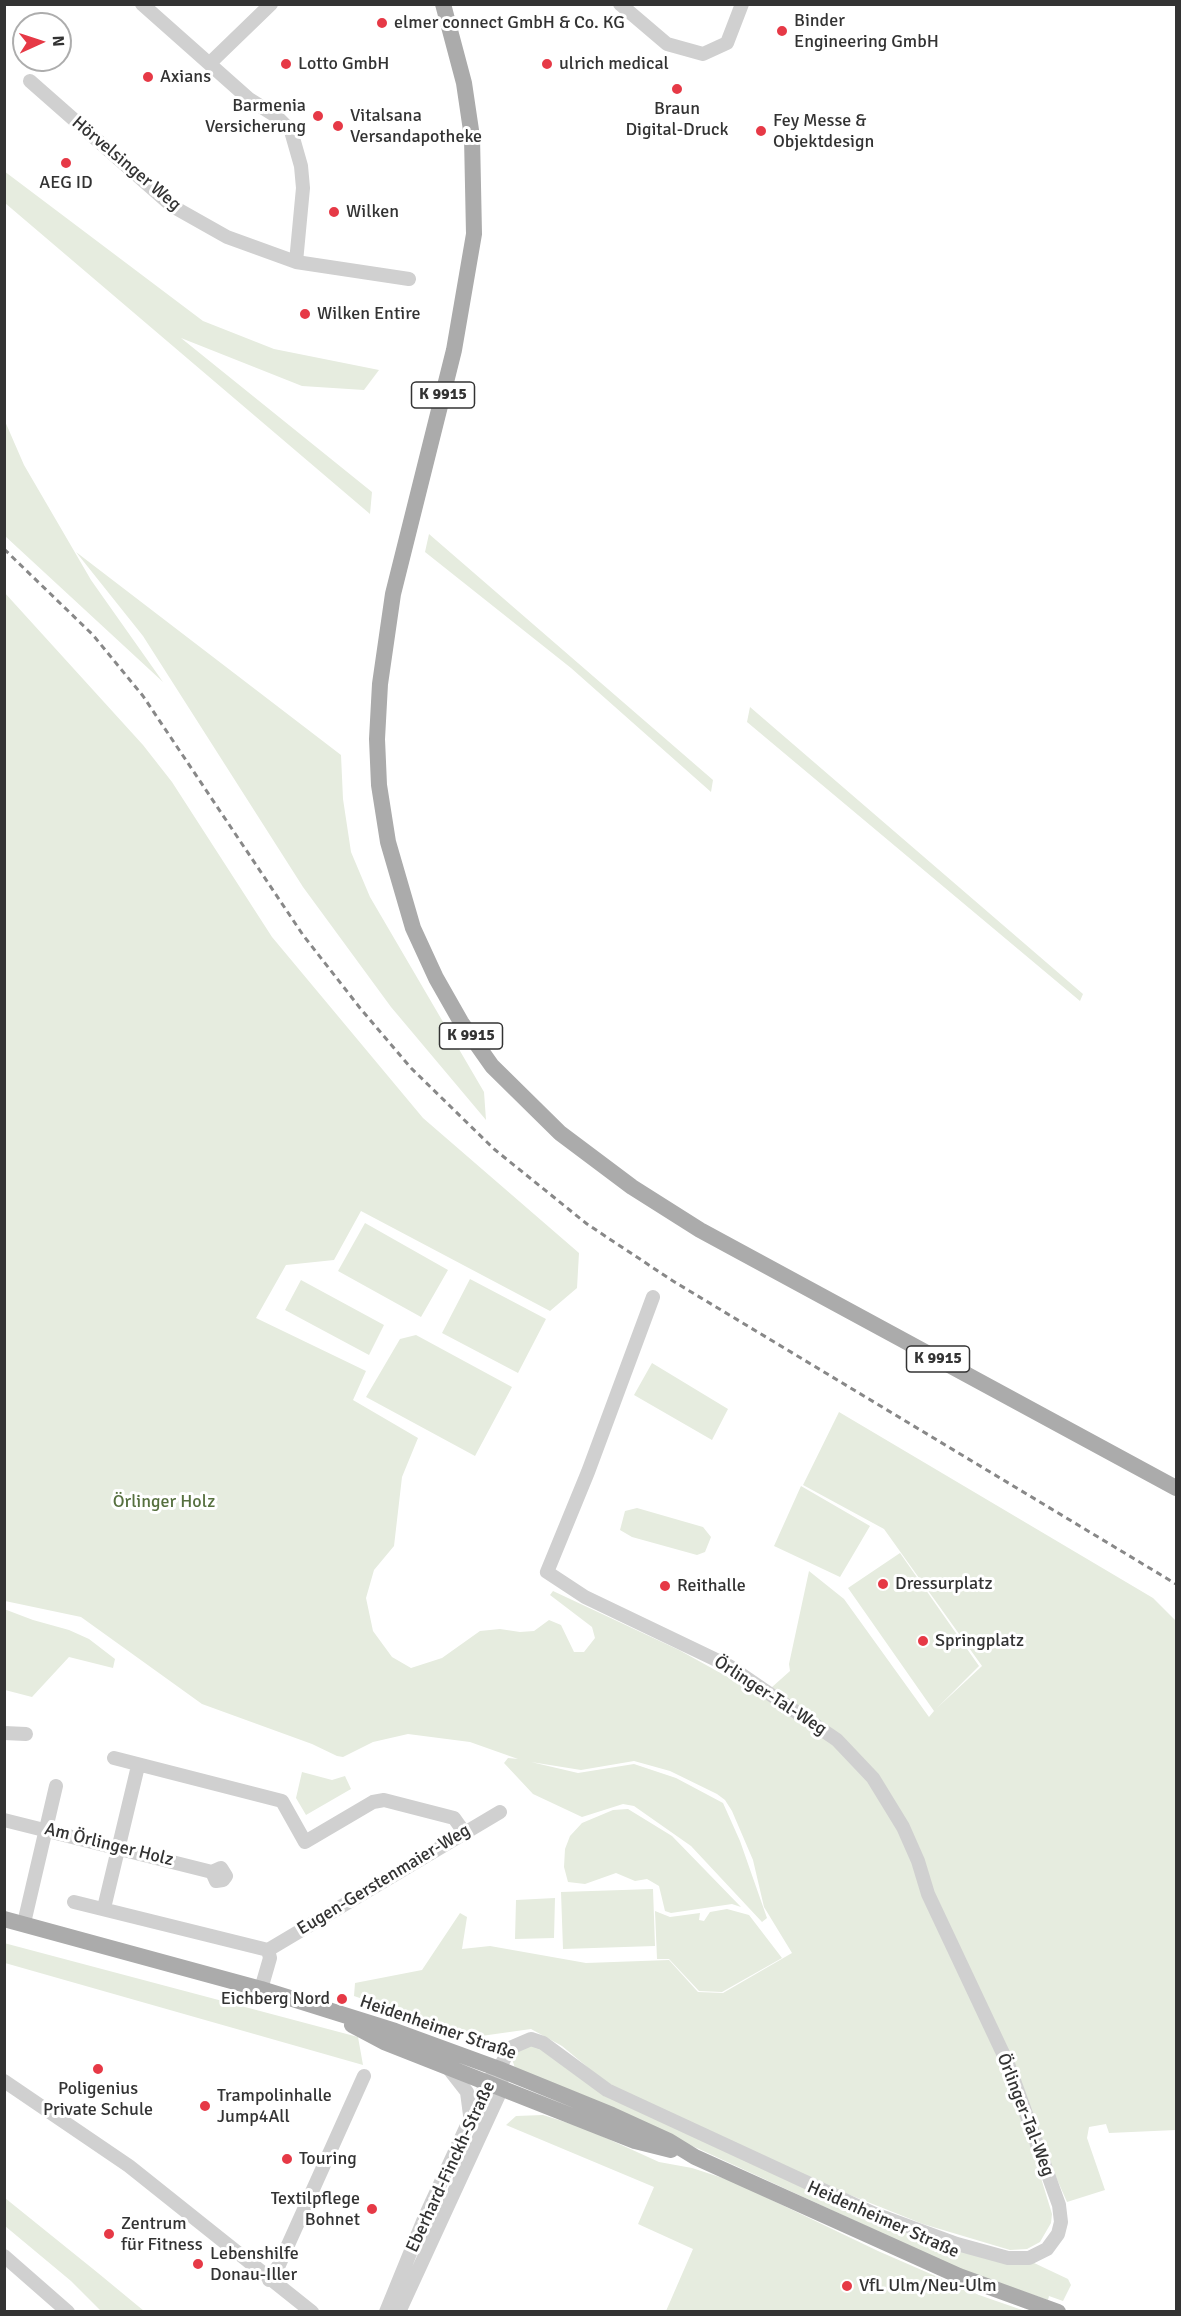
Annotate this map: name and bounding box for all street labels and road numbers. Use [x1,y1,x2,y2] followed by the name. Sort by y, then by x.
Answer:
[67,112,185,216] street label: Hörvelsinger Weg
[412,382,474,408] road number: K 9915
[440,1023,502,1049] road number: K 9915
[906,1346,970,1372] road number: K 9915
[710,1652,830,1740] street label: Örlinger-Tal-Weg
[42,1819,176,1871] street label: Am Örlinger Holz
[294,1820,474,1940] street label: Eugen-Gerstenmaier-Weg
[357,1991,519,2065] street label: Heidenheimer Straße
[992,2050,1058,2180] street label: Örlinger-Tal-Weg
[402,2078,500,2256] street label: Eberhard-Finckh-Straße
[804,2177,962,2263] street label: Heidenheimer Straße

